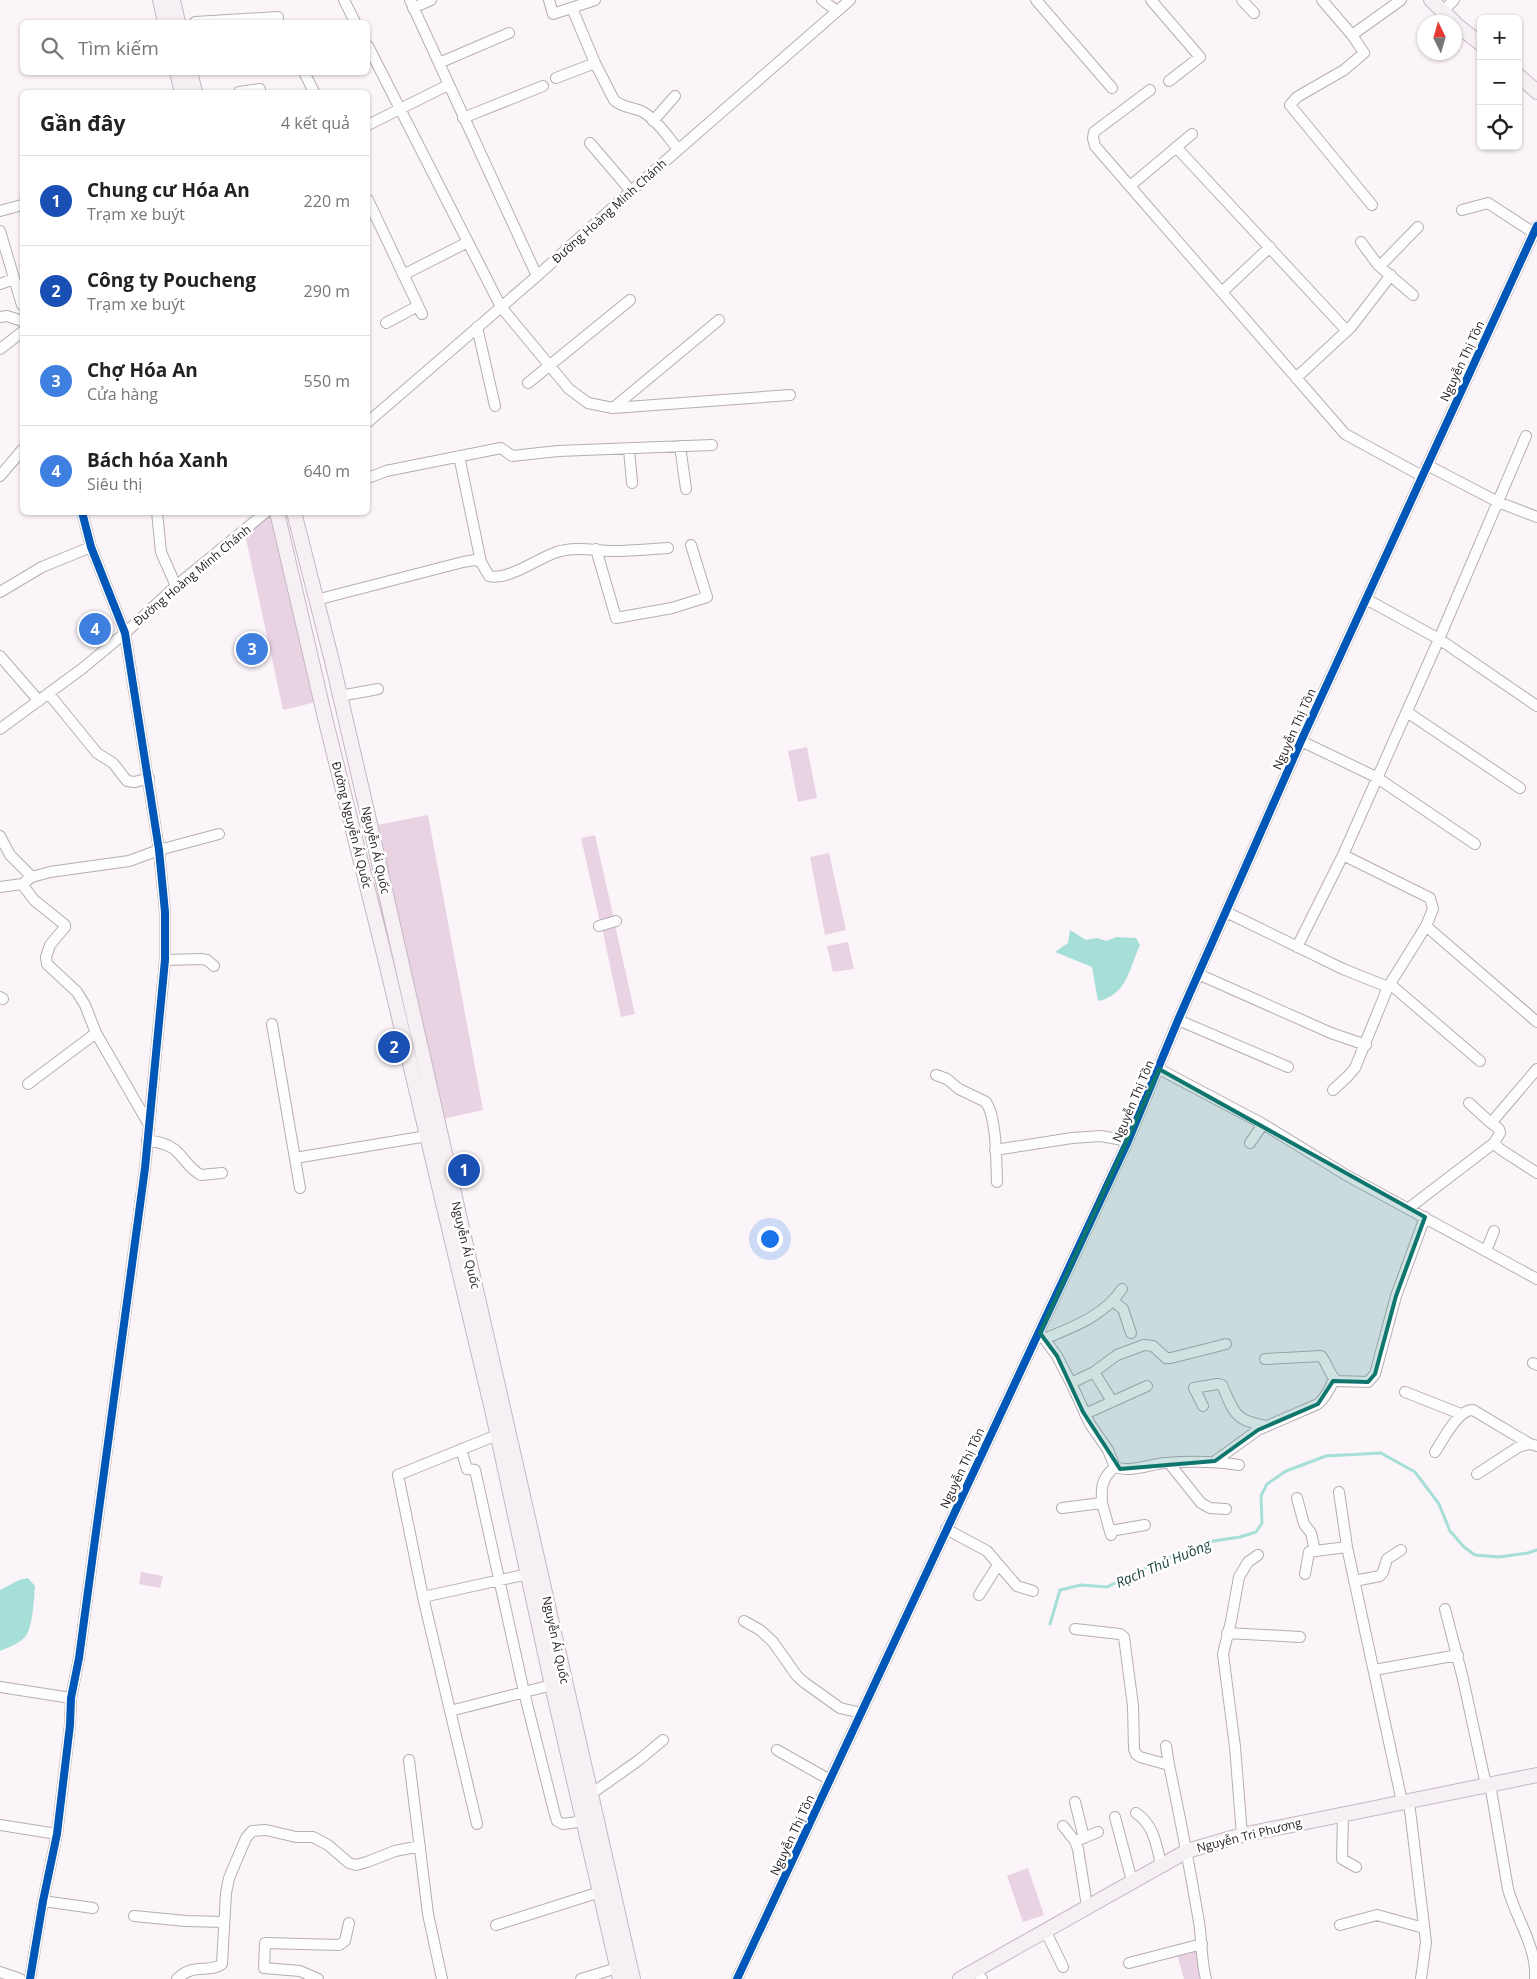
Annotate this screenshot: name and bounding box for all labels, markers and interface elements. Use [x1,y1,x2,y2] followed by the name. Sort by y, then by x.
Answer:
[1417,15,1462,60] north arrow
[1477,15,1522,150] map controls
[1477,15,1522,60] button: +
[20,20,370,75] search box
[38,34,66,62] icon: search
[78,35,159,61] text: Tìm kiếm
[1477,60,1522,105] button: −
[1477,105,1522,150] button: locate
[40,109,125,137] text: Gần đây
[281,112,350,134] text: 4 kết quả
[548,155,670,267] street label: Đường Hoàng Minh Chánh
[87,177,250,203] text: Chung cư Hóa An
[51,190,61,212] text: 1
[304,190,350,212] text: 220 m
[87,203,185,225] text: Trạm xe buýt
[87,267,256,293] text: Công ty Poucheng
[51,280,61,302] text: 2
[304,280,350,302] text: 290 m
[87,293,185,315] text: Trạm xe buýt
[1436,318,1488,404] street label: Nguyễn Thị Tồn
[87,357,198,383] text: Chợ Hóa An
[51,370,61,392] text: 3
[304,370,350,392] text: 550 m
[87,383,158,405] text: Cửa hàng
[87,447,228,473] text: Bách hóa Xanh
[51,460,61,482] text: 4
[304,460,350,482] text: 640 m
[87,473,142,495] text: Siêu thị
[130,521,254,629] street label: Đường Hoàng Minh Chánh
[79,610,111,648] pin: 4
[236,630,268,668] pin: 3
[1268,686,1320,772] street label: Nguyễn Thị Tồn
[329,760,375,890] street label: Đường Nguyễn Ái Quốc
[359,805,393,895] street label: Nguyễn Ái Quốc
[378,1028,410,1066] pin: 2
[1108,1057,1158,1145] street label: Nguyễn Thị Tồn
[448,1151,480,1189] pin: 1
[448,1199,484,1291] street label: Nguyễn Ái Quốc
[757,1226,783,1252] your location
[936,1425,988,1511] street label: Nguyễn Thị Tồn
[1113,1534,1214,1592] water label: Rạch Thủ Huồng
[538,1594,574,1686] street label: Nguyễn Ái Quốc
[766,1792,818,1878] street label: Nguyễn Thị Tồn
[1195,1814,1304,1856] street label: Nguyễn Tri Phương

